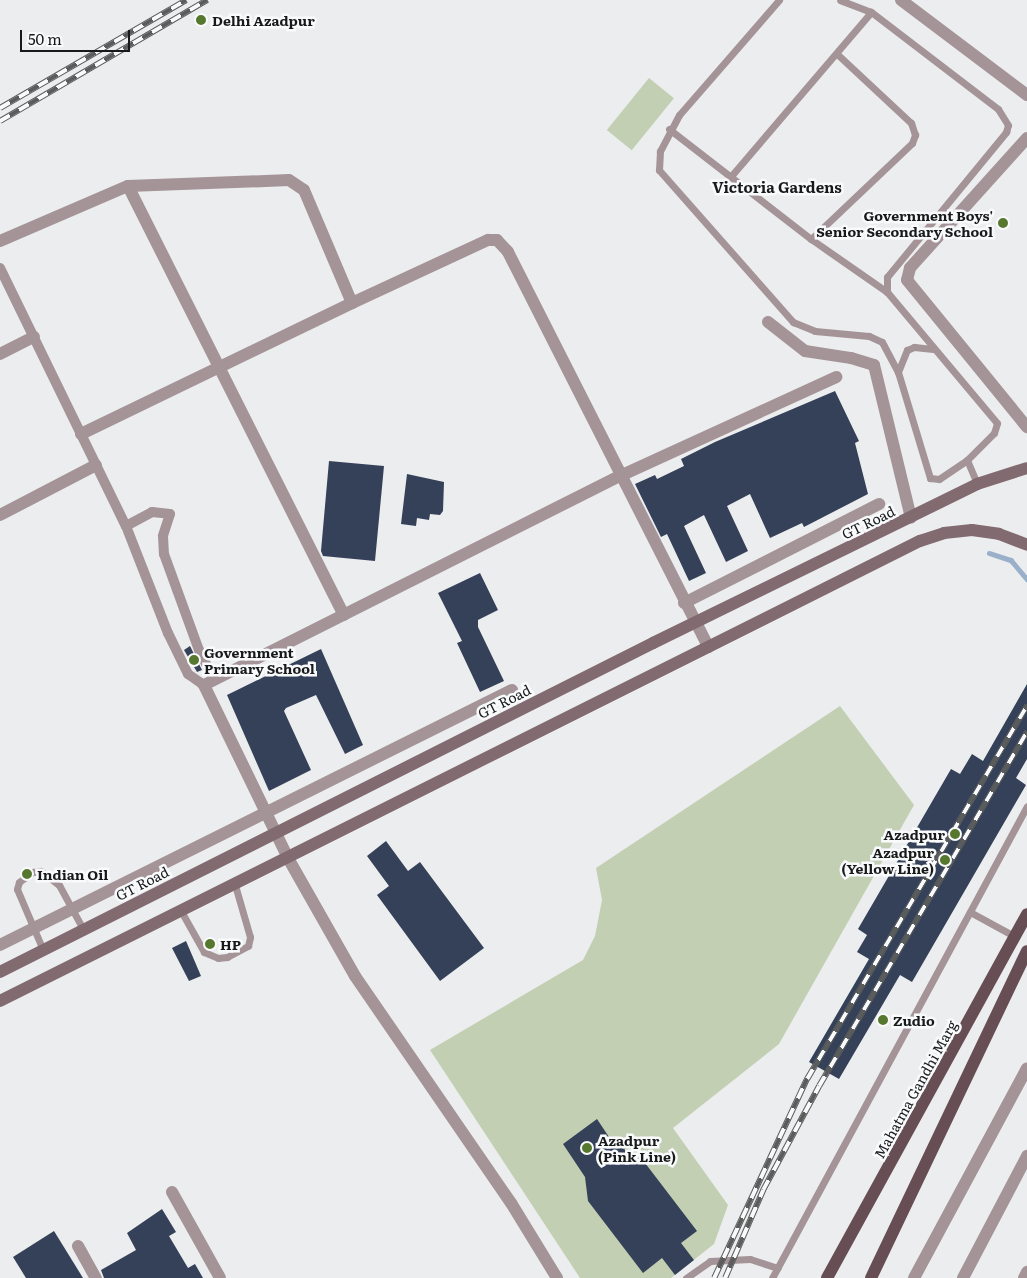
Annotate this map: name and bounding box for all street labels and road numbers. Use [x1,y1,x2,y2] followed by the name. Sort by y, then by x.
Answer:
[839,502,897,542] street label: GT Road
[475,681,533,721] street label: GT Road
[113,863,171,903] street label: GT Road
[870,1017,960,1161] street label: Mahatma Gandhi Marg

